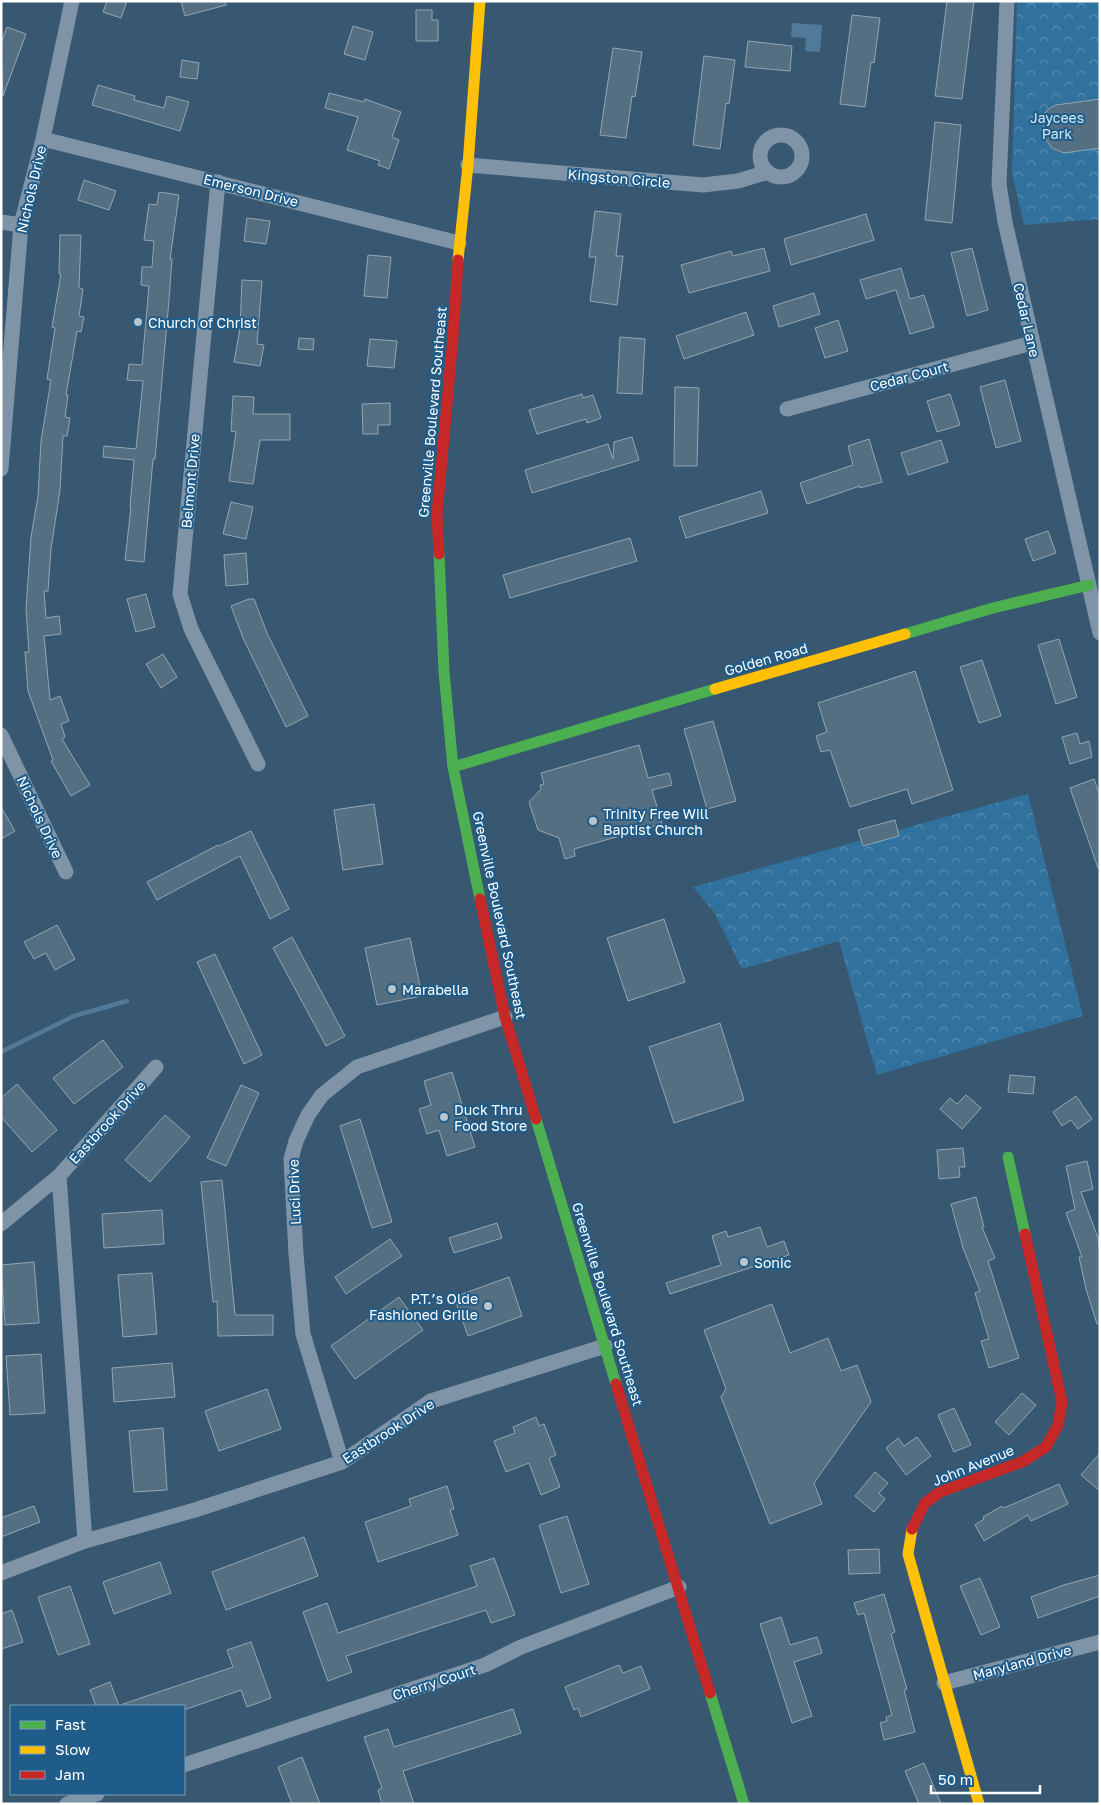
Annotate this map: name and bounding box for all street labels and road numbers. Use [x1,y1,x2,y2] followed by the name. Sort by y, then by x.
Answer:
[13,144,49,234] street label: Nichols Drive
[567,165,671,191] street label: Kingston Circle
[202,170,300,210] street label: Emerson Drive
[1010,281,1044,359] street label: Cedar Lane
[414,306,450,518] street label: Greenville Boulevard Southeast
[868,357,950,395] street label: Cedar Court
[177,433,203,529] street label: Belmont Drive
[722,639,810,679] street label: Golden Road
[13,773,67,861] street label: Nichols Drive
[470,810,530,1020] street label: Greenville Boulevard Southeast
[65,1077,149,1167] street label: Eastbrook Drive
[284,1159,304,1225] street label: Luci Drive
[569,1200,647,1408] street label: Greenville Boulevard Southeast
[339,1395,437,1467] street label: Eastbrook Drive
[930,1441,1016,1489] street label: John Avenue
[971,1641,1073,1683] street label: Maryland Drive
[390,1661,478,1703] street label: Cherry Court

